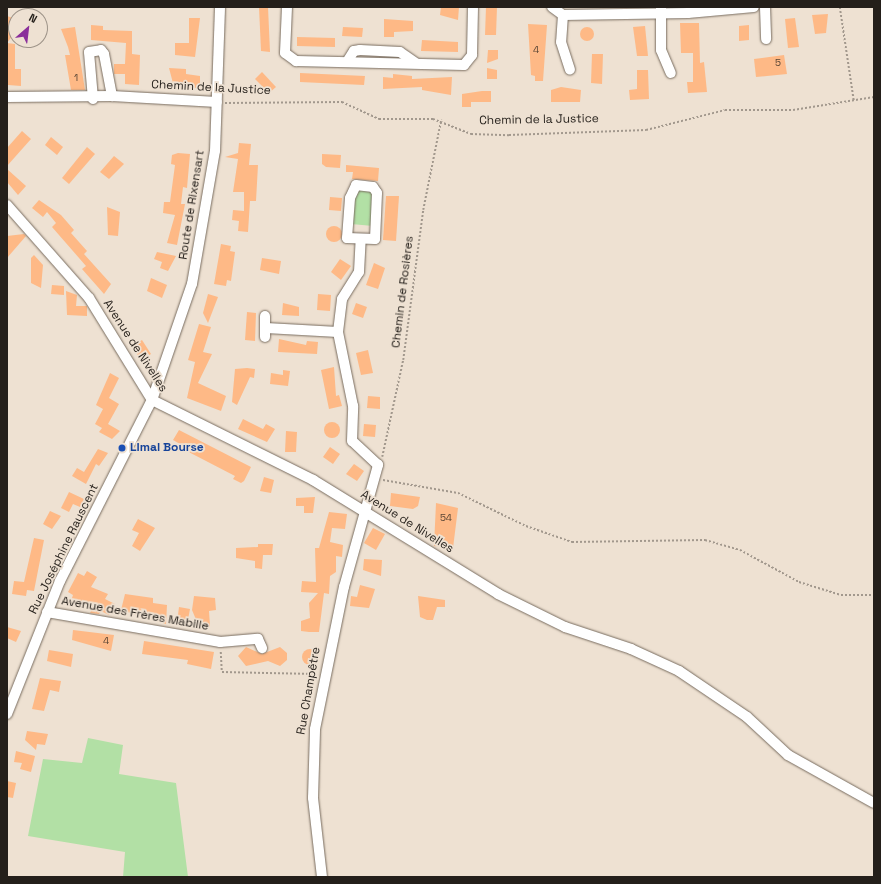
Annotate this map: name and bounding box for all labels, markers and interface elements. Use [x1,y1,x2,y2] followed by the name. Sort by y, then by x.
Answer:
[8,8,48,48] north arrow
[27,10,40,26] text: N
[533,44,539,56] house number: 4
[775,57,781,69] house number: 5
[74,72,78,84] house number: 1
[151,78,271,98] street label: Chemin de la Justice
[479,112,599,128] street label: Chemin de la Justice
[176,149,208,261] street label: Route de Rixensart
[389,235,417,349] street label: Chemin de Rosières
[100,297,170,395] street label: Avenue de Nivelles
[130,441,204,455] place label: Limal Bourse
[117,443,127,453] marker: Limal Bourse
[26,481,102,617] street label: Rue Joséphine Rauscent
[358,488,456,556] street label: Avenue de Nivelles
[440,512,452,524] house number: 54
[60,594,210,634] street label: Avenue des Frères Mabille
[103,635,109,647] house number: 4
[294,646,324,736] street label: Rue Champêtre

